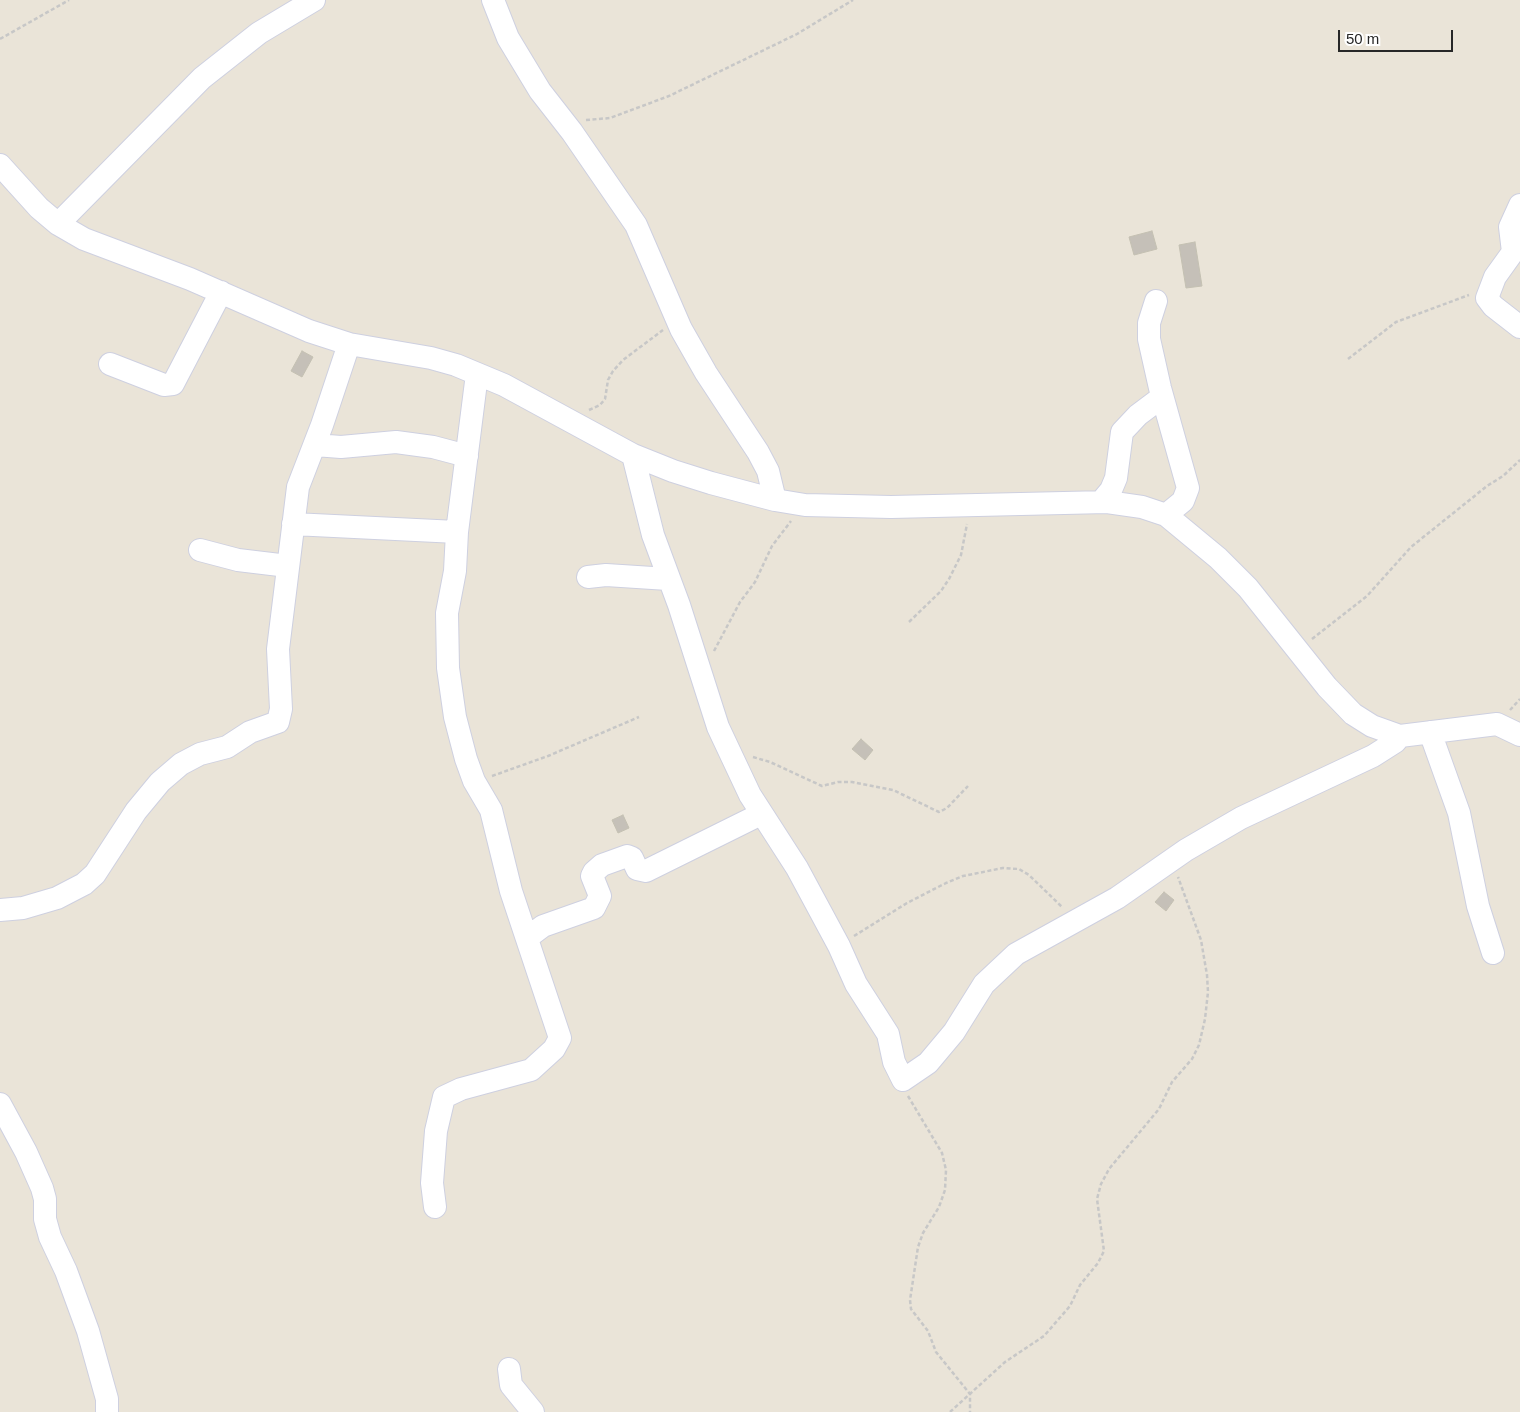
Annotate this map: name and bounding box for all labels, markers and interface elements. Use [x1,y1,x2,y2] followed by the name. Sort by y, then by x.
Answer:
[1340,20,1455,52] scale bar
[1346,30,1379,47] text: 50 m

